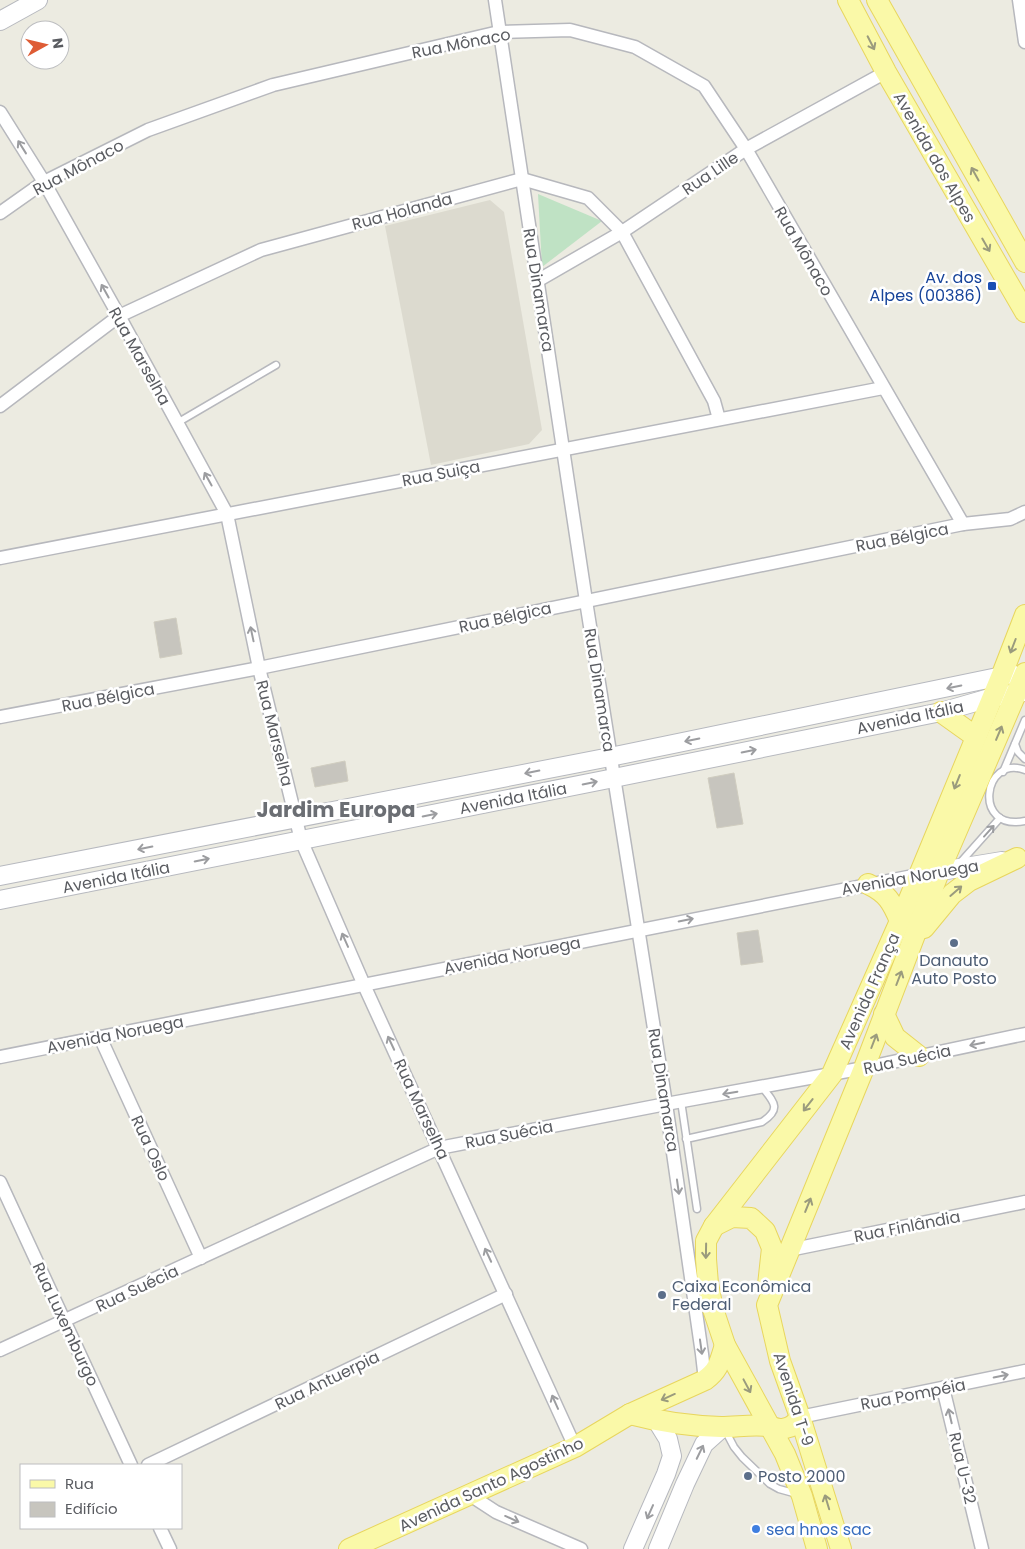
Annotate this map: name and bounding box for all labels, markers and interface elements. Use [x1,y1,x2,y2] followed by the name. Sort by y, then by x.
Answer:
[20,20,70,70] north arrow
[410,23,512,64] street label: Rua Mônaco
[867,35,876,50] one-way arrow
[47,37,69,50] text: N
[888,88,981,227] street label: Avenida dos Alpes
[29,134,128,201] street label: Rua Mônaco
[17,141,27,155] one-way arrow
[677,146,743,201] street label: Rua Lille
[970,167,980,181] one-way arrow
[349,187,455,236] street label: Rua Holanda
[769,202,839,300] street label: Rua Mônaco
[517,226,560,354] street label: Rua Dinamarca
[982,237,991,252] one-way arrow
[870,266,982,307] place label: Av. dos Alpes (00386)
[986,280,998,292] marker: Av. dos Alpes (00386)
[99,284,109,299] one-way arrow
[103,303,176,409] street label: Rua Marselha
[400,455,482,492] street label: Rua Suiça
[203,472,213,487] one-way arrow
[854,517,950,558] street label: Rua Bélgica
[457,596,553,639] street label: Rua Bélgica
[578,626,621,754] street label: Rua Dinamarca
[247,627,257,643] one-way arrow
[1008,638,1017,653] one-way arrow
[60,677,156,718] street label: Rua Bélgica
[250,678,299,789] street label: Rua Marselha
[946,682,962,692] one-way arrow
[854,695,966,740] street label: Avenida Itália
[995,726,1005,741] one-way arrow
[684,736,700,745] one-way arrow
[741,746,757,755] one-way arrow
[525,768,541,777] one-way arrow
[952,774,961,789] one-way arrow
[457,777,569,820] street label: Avenida Itália
[581,778,597,787] one-way arrow
[257,795,415,824] district label: Jardim Europa
[422,809,438,819] one-way arrow
[983,824,995,837] one-way arrow
[137,843,153,853] one-way arrow
[840,854,981,901] street label: Avenida Noruega
[194,855,210,864] one-way arrow
[60,856,172,899] street label: Avenida Itália
[950,886,963,897] one-way arrow
[678,915,694,925] one-way arrow
[833,929,905,1053] street label: Avenida França
[442,931,583,980] street label: Avenida Noruega
[339,933,349,948] one-way arrow
[948,937,960,949] marker: Danauto Auto Posto
[911,949,997,990] place label: Danauto Auto Posto
[894,971,904,986] one-way arrow
[45,1010,186,1059] street label: Avenida Noruega
[642,1026,685,1154] street label: Rua Dinamarca
[870,1034,879,1049] one-way arrow
[386,1036,395,1051] one-way arrow
[861,1039,953,1080] street label: Rua Suécia
[970,1040,986,1049] one-way arrow
[388,1055,455,1163] street label: Rua Marselha
[723,1088,739,1098] one-way arrow
[802,1098,813,1111] one-way arrow
[125,1112,176,1185] street label: Rua Oslo
[463,1115,555,1154] street label: Rua Suécia
[674,1178,684,1194] one-way arrow
[804,1198,813,1213] one-way arrow
[852,1205,962,1248] street label: Rua Finlândia
[701,1242,711,1258] one-way arrow
[483,1248,492,1263] one-way arrow
[27,1258,104,1390] street label: Rua Luxemburgo
[92,1259,182,1318] street label: Rua Suécia
[672,1275,811,1316] place label: Caixa Econômica Federal
[656,1289,668,1301] marker: Caixa Econômica Federal
[696,1339,706,1355] one-way arrow
[271,1345,383,1416] street label: Rua Antuerpia
[768,1349,819,1449] street label: Avenida T-9
[993,1371,1009,1380] one-way arrow
[859,1373,968,1416] street label: Rua Pompéia
[742,1378,752,1392] one-way arrow
[661,1392,676,1402] one-way arrow
[550,1395,560,1410] one-way arrow
[945,1409,954,1425] one-way arrow
[943,1430,982,1506] street label: Rua U-32
[395,1432,587,1537] street label: Avenida Santo Agostinho
[696,1445,705,1460] one-way arrow
[20,1464,182,1529] legend
[758,1465,846,1488] place label: Posto 2000
[742,1470,754,1482] marker: Posto 2000
[65,1473,94,1494] text: Rua
[822,1495,831,1511] one-way arrow
[65,1498,118,1519] text: Edifício
[644,1504,654,1519] one-way arrow
[504,1514,519,1524] one-way arrow
[766,1518,872,1541] place label: sea hnos sac
[750,1523,762,1535] marker: sea hnos sac

